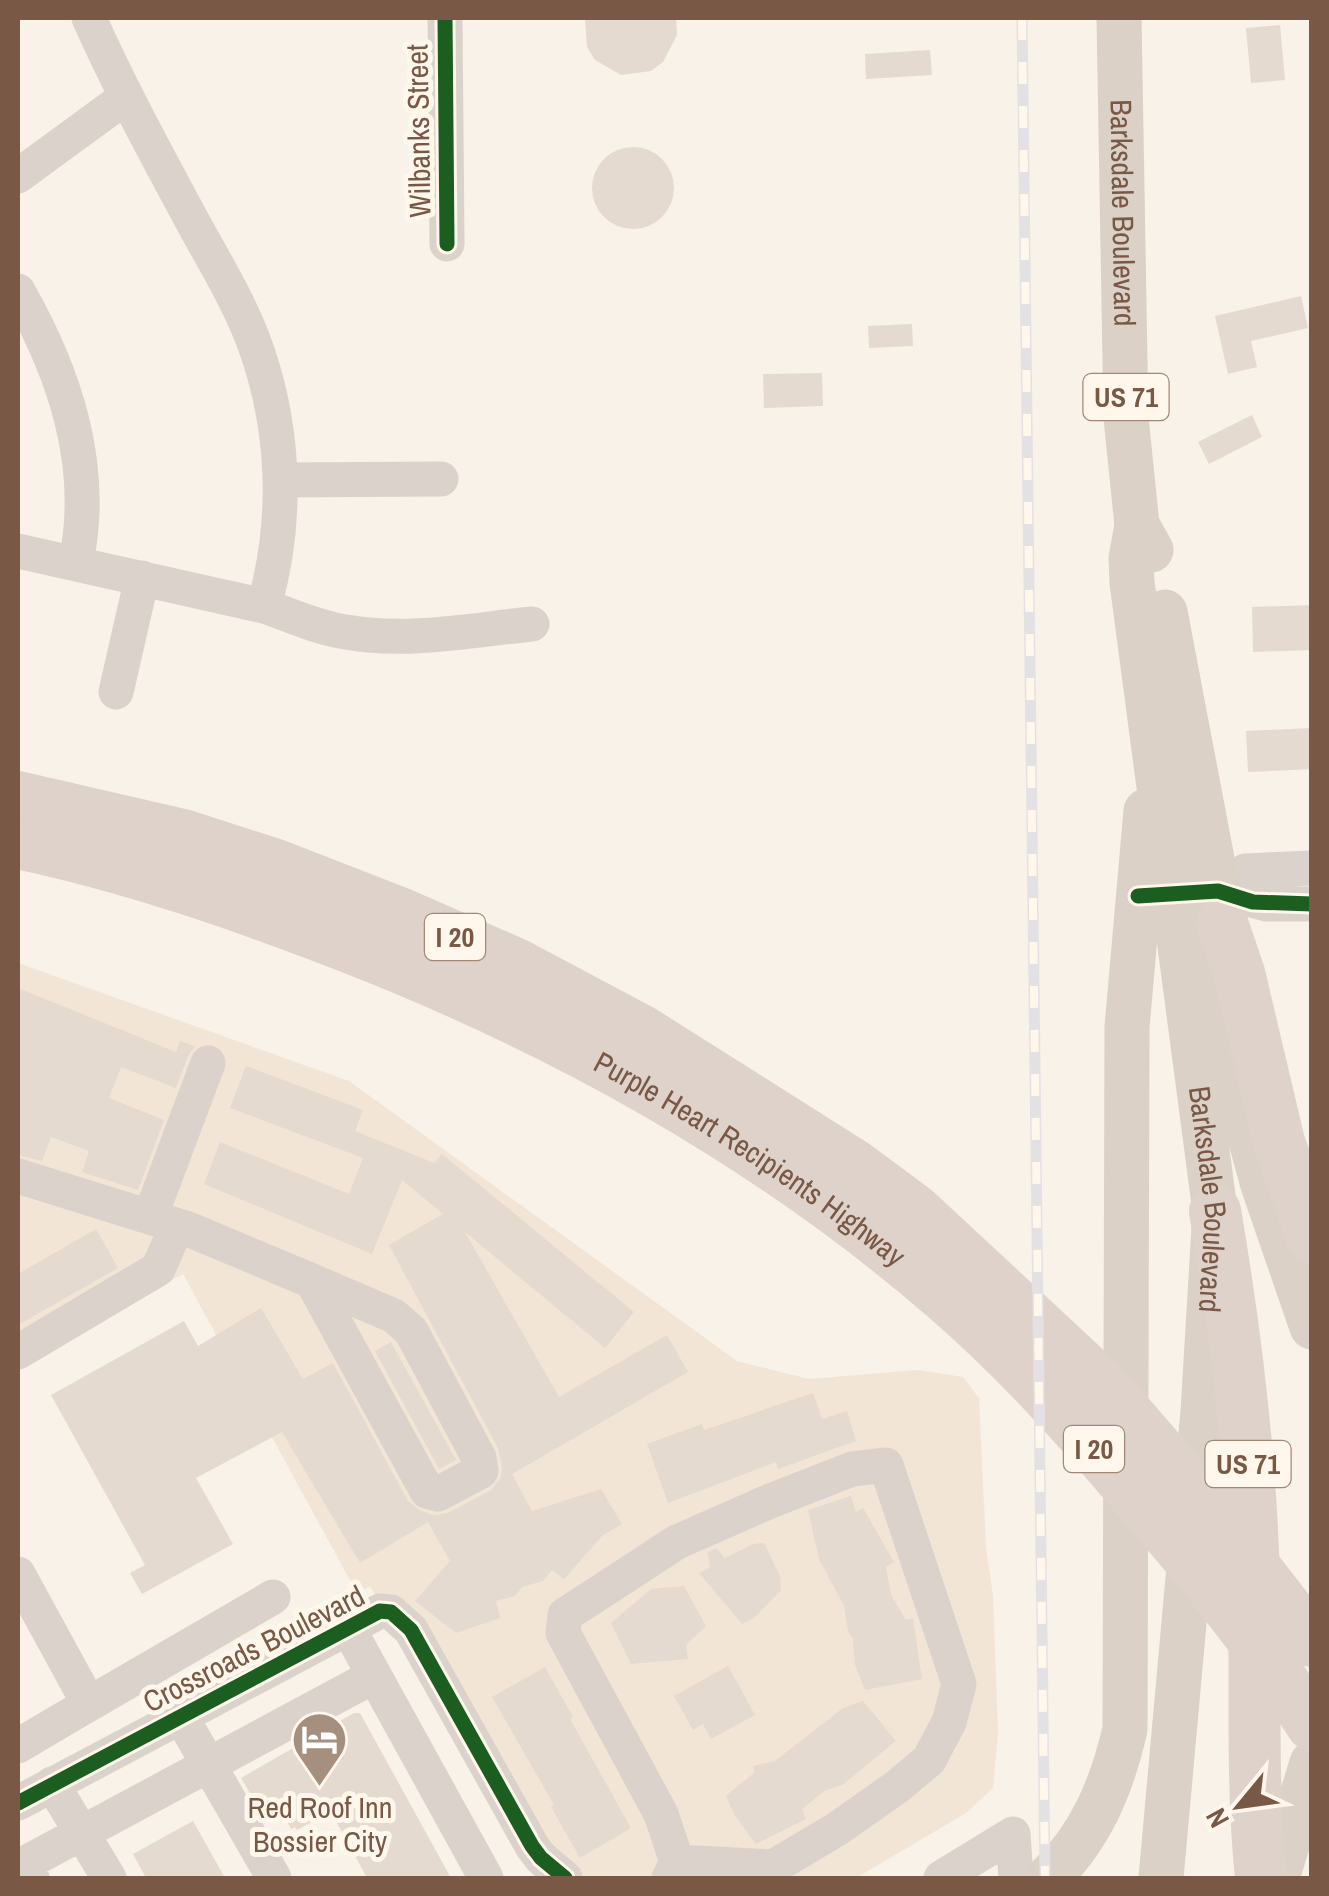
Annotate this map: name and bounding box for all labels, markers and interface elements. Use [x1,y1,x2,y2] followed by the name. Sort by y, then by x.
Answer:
[396,44,440,218] street label: Wilbanks Street
[1101,99,1145,327] street label: Barksdale Boulevard
[1084,374,1168,420] road number: US 71
[425,914,485,960] road number: I 20
[587,1042,915,1276] street label: Purple Heart Recipients Highway
[1180,1084,1237,1314] street label: Barksdale Boulevard
[1064,1426,1124,1472] road number: I 20
[1206,1441,1290,1487] road number: US 71
[136,1575,371,1721] street label: Crossroads Boulevard
[290,1710,350,1789] hotel icon: Red Roof Inn Bossier City
[1189,1756,1289,1856] north arrow
[248,1787,392,1861] place label: Red Roof Inn Bossier City
[1196,1802,1238,1835] text: N

